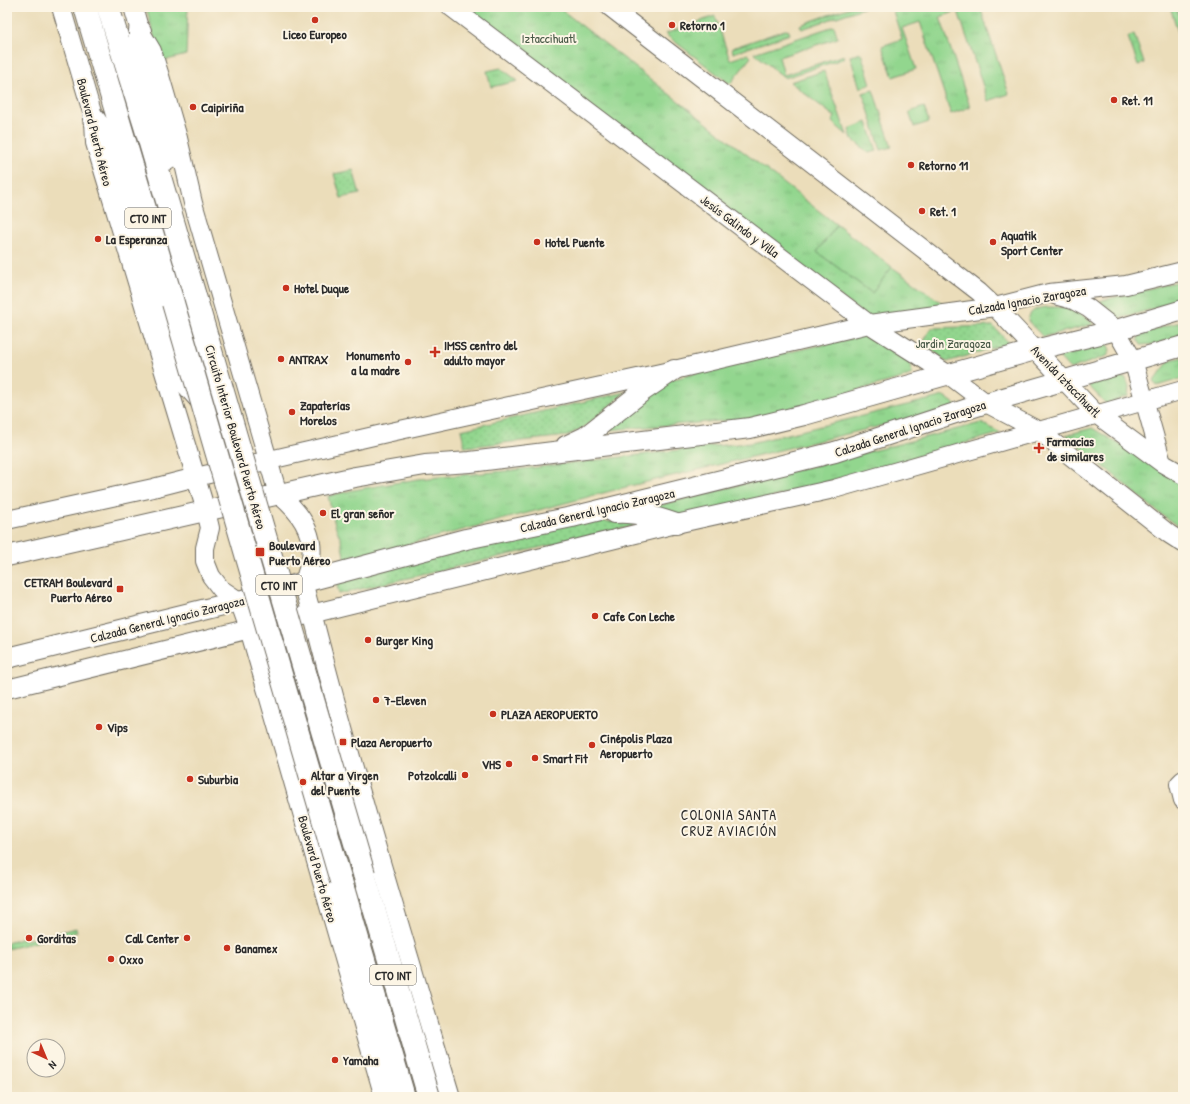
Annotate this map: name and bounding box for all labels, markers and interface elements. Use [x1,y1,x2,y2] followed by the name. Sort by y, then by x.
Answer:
[310,15,320,25] marker: Liceo Europeo
[680,16,725,34] place label: Retorno 1
[667,20,677,30] marker: Retorno 1
[283,25,347,44] place label: Liceo Europeo
[522,29,577,47] park label: Iztaccihuatl
[73,76,117,188] street label: Boulevard Puerto Aéreo
[1122,91,1153,109] place label: Ret. 11
[1109,95,1119,105] marker: Ret. 11
[201,98,244,117] place label: Caipiriña
[188,102,198,112] marker: Caipiriña
[919,156,969,174] place label: Retorno 11
[906,160,916,170] marker: Retorno 11
[697,190,783,262] street label: Jesús Galindo y Villa
[930,202,956,220] place label: Ret. 1
[917,206,927,216] marker: Ret. 1
[125,208,171,228] road number: CTO INT
[1001,226,1064,260] place label: Aquatik Sport Center
[106,230,168,249] place label: La Esperanza
[545,233,605,251] place label: Hotel Puente
[93,234,103,244] marker: La Esperanza
[532,237,542,247] marker: Hotel Puente
[988,237,998,247] marker: Aquatik Sport Center
[294,279,350,298] place label: Hotel Duque
[967,281,1087,319] street label: Calzada Ignacio Zaragoza
[281,283,291,293] marker: Hotel Duque
[915,334,991,352] park label: Jardin Zaragoza
[444,336,518,370] place label: IMSS centro del adulto mayor
[1027,341,1105,421] street label: Avenida Iztaccíhuatl
[201,343,271,531] street label: Circuito Interior Boulevard Puerto Aéreo
[346,346,401,379] place label: Monumento a la madre
[429,346,441,358] marker: IMSS centro del adulto mayor
[289,350,329,368] place label: ANTRAX
[276,354,286,364] marker: ANTRAX
[403,357,413,367] marker: Monumento a la madre
[832,395,988,461] street label: Calzada General Ignacio Zaragoza
[300,396,350,429] place label: Zapaterías Morelos
[287,407,297,417] marker: Zapaterías Morelos
[1046,432,1104,465] place label: Farmacias de similares
[1034,443,1044,453] marker: Farmacias de similares
[518,483,676,537] street label: Calzada General Ignacio Zaragoza
[331,504,395,523] place label: El gran señor
[318,508,328,518] marker: El gran señor
[269,536,331,569] place label: Boulevard Puerto Aéreo
[254,546,266,558] marker: Boulevard Puerto Aéreo
[24,573,113,606] place label: CETRAM Boulevard Puerto Aéreo
[256,575,302,595] road number: CTO INT
[115,584,125,594] marker: CETRAM Boulevard Puerto Aéreo
[88,591,246,647] street label: Calzada General Ignacio Zaragoza
[603,607,676,625] place label: Cafe Con Leche
[590,611,600,621] marker: Cafe Con Leche
[376,631,433,650] place label: Burger King
[363,635,373,645] marker: Burger King
[383,691,426,709] place label: 7-Eleven
[371,695,381,705] marker: 7-Eleven
[501,705,599,723] place label: PLAZA AEROPUERTO
[488,709,498,719] marker: PLAZA AEROPUERTO
[107,718,128,737] place label: Vips
[94,722,104,732] marker: Vips
[600,729,673,763] place label: Cinépolis Plaza Aeropuerto
[351,733,433,752] place label: Plaza Aeropuerto
[338,737,348,747] marker: Plaza Aeropuerto
[587,740,597,750] marker: Cinépolis Plaza Aeropuerto
[543,749,588,767] place label: Smart Fit
[530,753,540,763] marker: Smart Fit
[482,755,501,773] place label: VHS
[504,759,514,769] marker: VHS
[311,766,379,799] place label: Altar a Virgen del Puente
[408,766,457,784] place label: Potzolcalli
[198,770,239,788] place label: Suburbia
[460,770,470,780] marker: Potzolcalli
[185,774,195,784] marker: Suburbia
[298,777,308,787] marker: Altar a Virgen del Puente
[681,805,777,840] district label: COLONIA SANTA CRUZ AVIACIÓN
[294,814,342,924] street label: Boulevard Puerto Aéreo
[37,929,76,947] place label: Gorditas
[125,929,180,947] place label: Call Center
[24,933,34,943] marker: Gorditas
[182,933,192,943] marker: Call Center
[235,939,278,957] place label: Banamex
[222,943,232,953] marker: Banamex
[119,950,144,968] place label: Oxxo
[106,954,116,964] marker: Oxxo
[370,965,416,985] road number: CTO INT
[26,1038,66,1078] north arrow
[343,1051,379,1069] place label: Yamaha
[330,1055,340,1065] marker: Yamaha
[46,1058,60,1072] text: N

